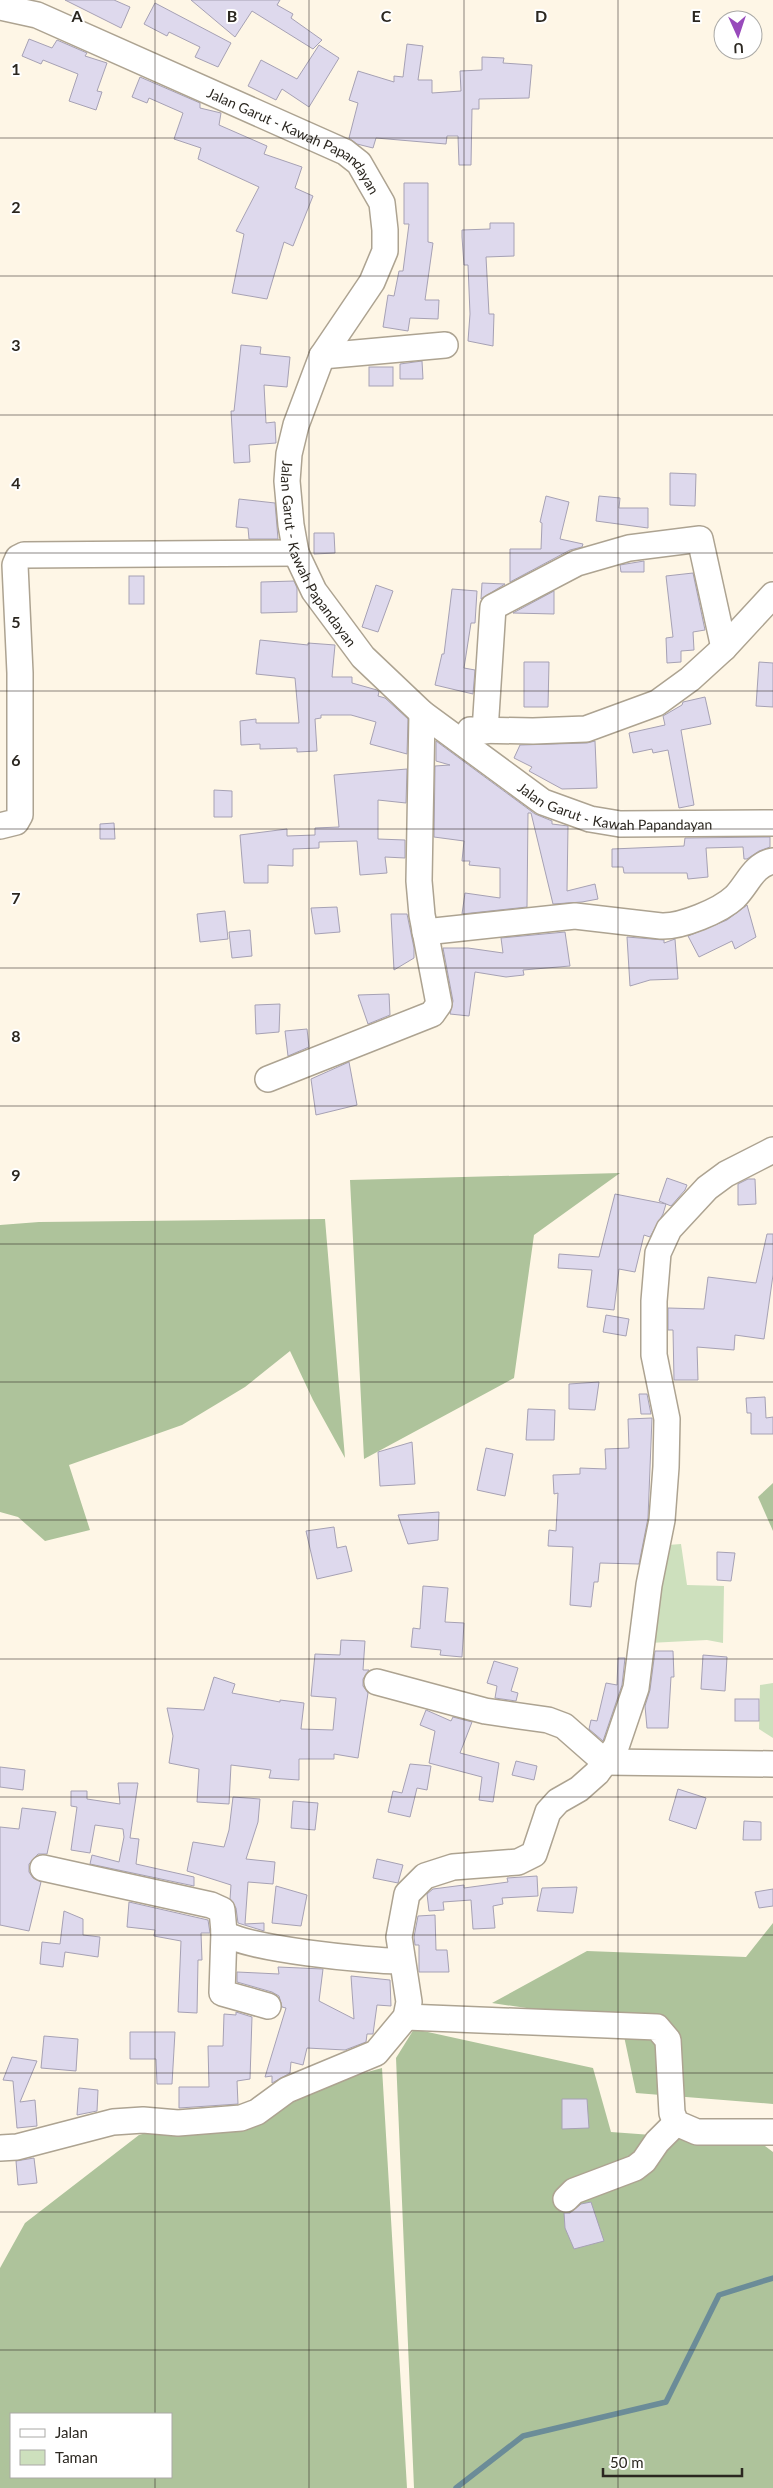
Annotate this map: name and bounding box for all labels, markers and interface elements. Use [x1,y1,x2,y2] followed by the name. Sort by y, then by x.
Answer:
[70,6,83,25] text: A
[227,6,237,25] text: B
[381,6,392,25] text: C
[535,6,547,25] text: D
[691,6,701,25] text: E
[713,10,763,60] north arrow
[733,40,744,57] text: U
[11,59,21,78] text: 1
[205,83,383,197] street label: Jalan Garut - Kawah Papandayan
[11,197,21,216] text: 2
[11,335,21,354] text: 3
[278,460,360,649] street label: Jalan Garut - Kawah Papandayan
[11,473,21,492] text: 4
[11,612,21,631] text: 5
[11,750,21,769] text: 6
[515,778,712,833] street label: Jalan Garut - Kawah Papandayan
[11,888,21,907] text: 7
[11,1026,21,1045] text: 8
[11,1165,21,1184] text: 9
[10,2413,172,2478] legend
[55,2423,88,2441] text: Jalan
[603,2446,742,2478] scale bar
[55,2448,98,2466] text: Taman
[610,2453,644,2471] text: 50 m

